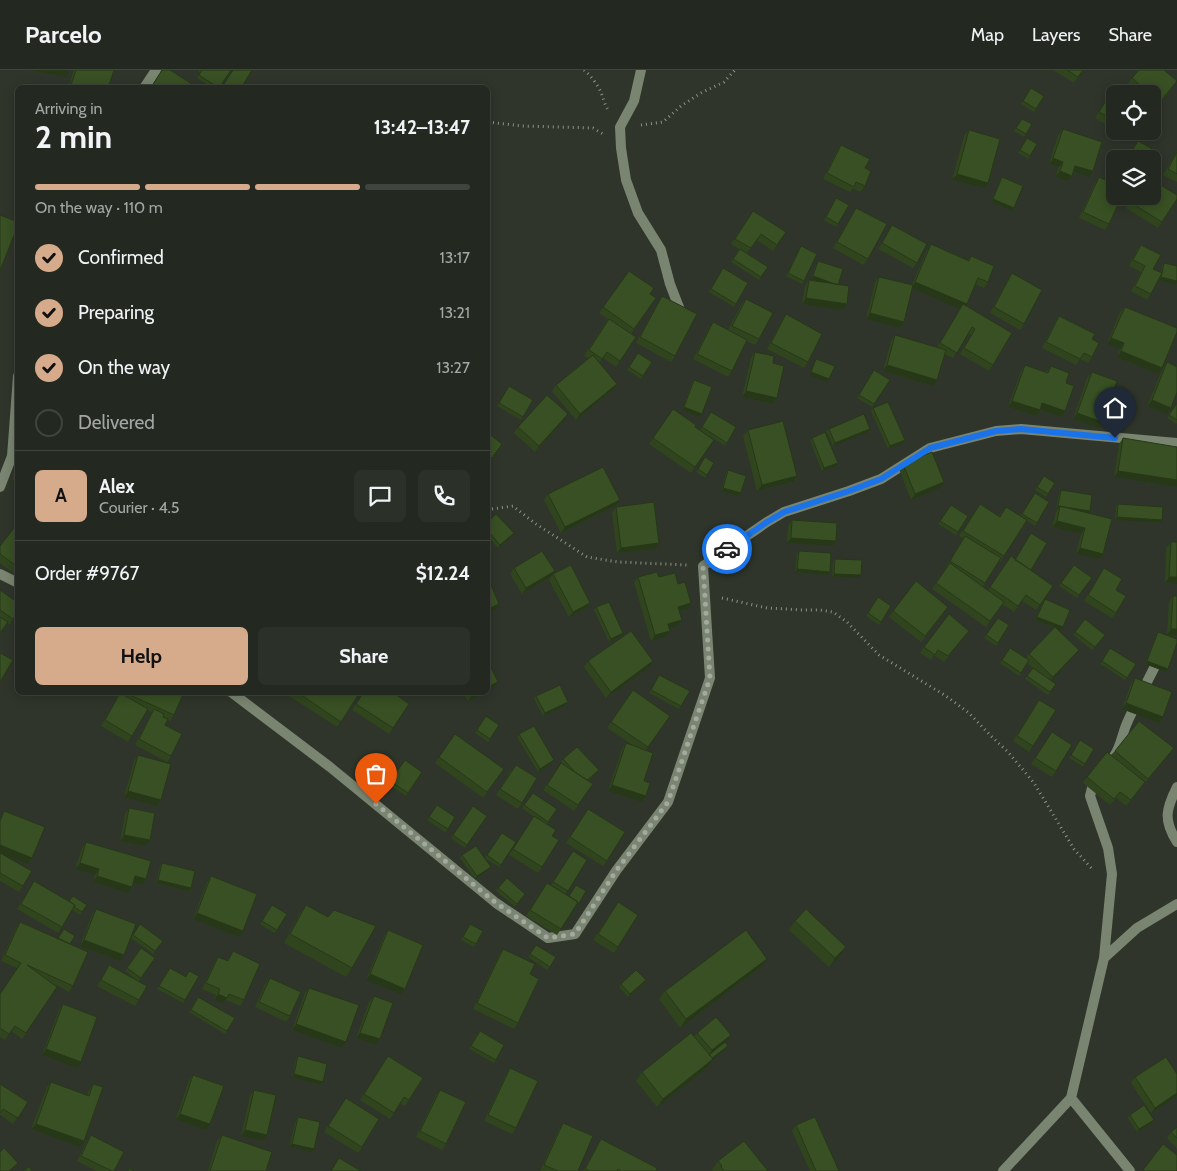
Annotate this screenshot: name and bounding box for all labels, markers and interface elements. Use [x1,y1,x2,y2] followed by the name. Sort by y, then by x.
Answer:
[25,20,102,49] text: Parcelo
[971,24,1004,46] text: Map
[1032,24,1081,46] text: Layers
[1109,24,1152,46] text: Share
[1106,85,1161,205] map controls
[1106,85,1161,140] button: locate
[35,99,102,118] text: Arriving in
[374,116,470,139] text: 13:42–13:47
[35,117,112,156] text: 2 min
[1106,150,1161,205] button: layers
[35,198,163,217] text: On the way · 110 m
[35,244,63,272] icon: check
[78,246,164,269] text: Confirmed
[440,248,470,267] text: 13:17
[35,299,63,327] icon: check
[78,301,154,324] text: Preparing
[439,303,470,322] text: 13:21
[35,354,63,382] icon: check
[78,356,170,379] text: On the way
[436,358,470,377] text: 13:27
[1094,387,1136,438] pin
[1101,394,1129,422] icon: home
[78,411,155,434] text: Delivered
[354,470,406,522] button: chat
[418,470,470,522] button: phone
[99,475,135,498] text: Alex
[55,484,67,507] text: A
[99,498,180,517] text: Courier · 4.5
[702,524,752,574] courier
[713,535,741,563] icon: car
[35,562,139,585] text: Order #9767
[416,562,470,585] text: $12.24
[35,627,248,685] button: Help
[258,627,470,685] button: Share
[355,753,397,804] pin
[362,760,390,788] icon: bag

